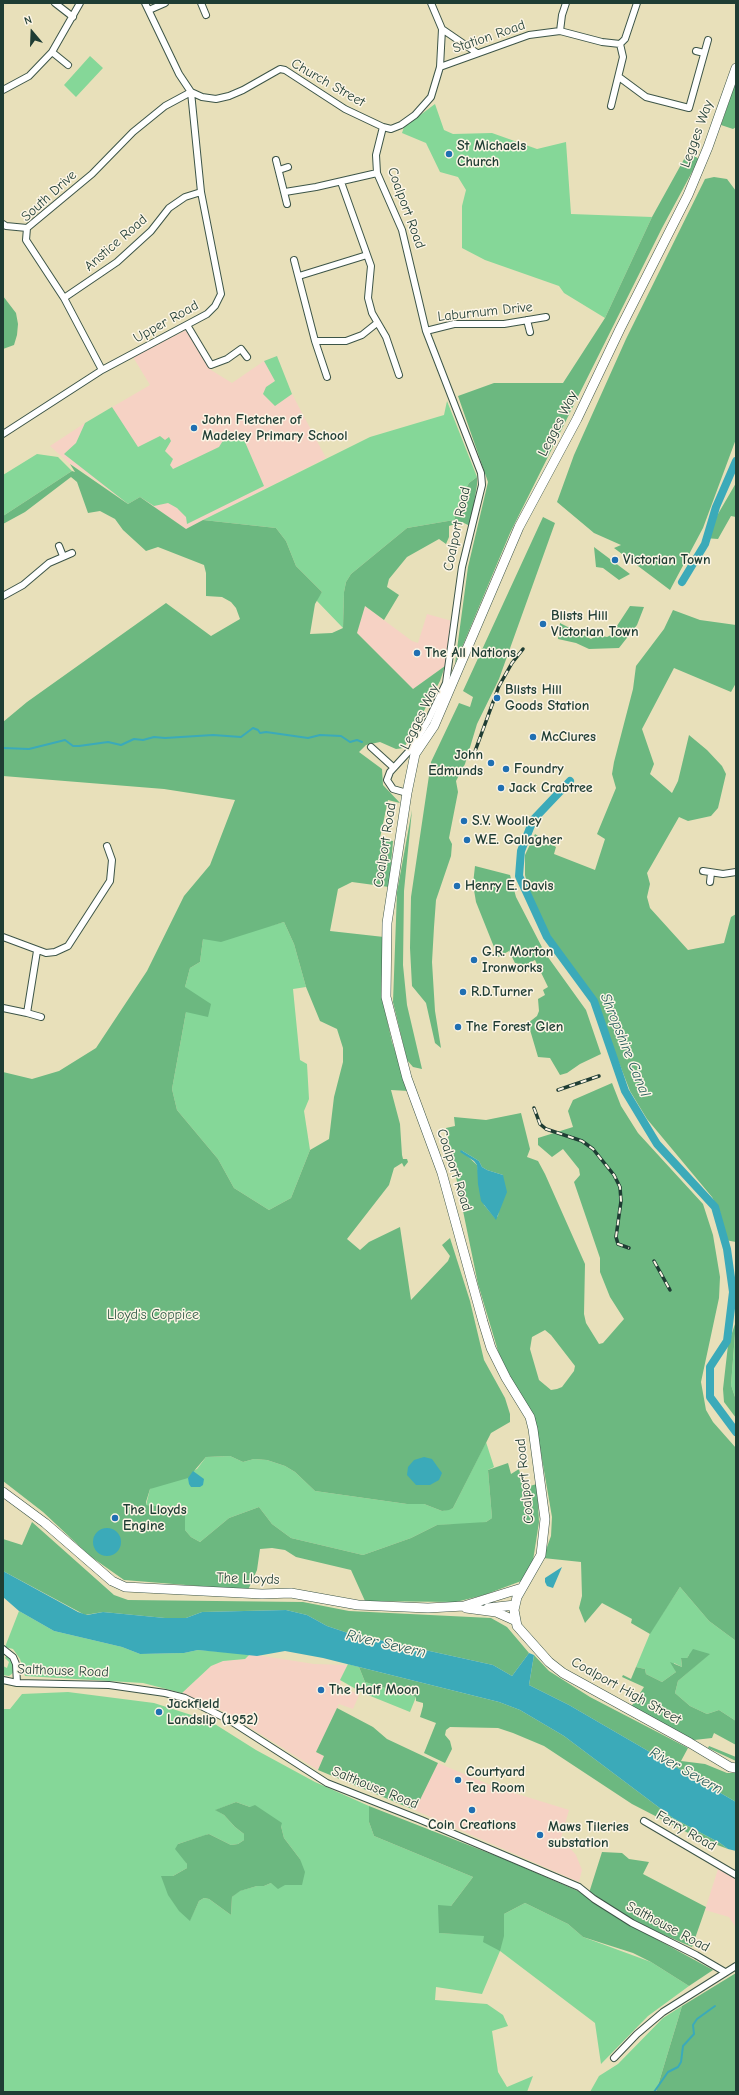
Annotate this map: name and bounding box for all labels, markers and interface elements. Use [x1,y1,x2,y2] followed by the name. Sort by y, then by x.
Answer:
[12,12,52,52] north arrow
[22,13,33,27] text: N
[450,17,528,57] street label: Station Road
[288,55,368,111] street label: Church Street
[677,98,717,170] street label: Legges Way
[457,138,526,170] place label: St Michaels Church
[444,149,454,159] marker: St Michaels Church
[383,165,429,251] street label: Coalport Road
[18,167,80,225] street label: South Drive
[81,211,151,275] street label: Anstice Road
[130,297,202,347] street label: Upper Road
[437,299,533,325] street label: Laburnum Drive
[534,389,582,459] street label: Legges Way
[202,412,348,444] place label: John Fletcher of Madeley Primary School
[189,423,199,433] marker: John Fletcher of Madeley Primary School
[440,485,474,573] street label: Coalport Road
[623,552,710,568] place label: Victorian Town
[610,555,620,565] marker: Victorian Town
[551,608,638,640] place label: Blists Hill Victorian Town
[538,619,548,629] marker: Blists Hill Victorian Town
[425,645,516,661] place label: The All Nations
[412,648,422,658] marker: The All Nations
[397,682,443,752] street label: Legges Way
[505,682,589,714] place label: Blists Hill Goods Station
[492,693,502,703] marker: Blists Hill Goods Station
[541,729,596,745] place label: McClures
[528,732,538,742] marker: McClures
[428,747,483,780] place label: John Edmunds
[486,758,496,768] marker: John Edmunds
[514,761,564,777] place label: Foundry
[501,764,511,774] marker: Foundry
[509,780,593,796] place label: Jack Crabtree
[496,783,506,793] marker: Jack Crabtree
[370,801,400,889] street label: Coalport Road
[472,813,541,829] place label: S.V. Woolley
[459,816,469,826] marker: S.V. Woolley
[475,832,562,848] place label: W.E. Gallagher
[462,835,472,845] marker: W.E. Gallagher
[465,878,553,894] place label: Henry E. Davis
[452,881,462,891] marker: Henry E. Davis
[482,944,553,976] place label: G.R. Morton Ironworks
[469,955,479,965] marker: G.R. Morton Ironworks
[471,984,533,1000] place label: R.D.Turner
[458,987,468,997] marker: R.D.Turner
[596,991,654,1099] water label: Shropshire Canal
[466,1019,563,1035] place label: The Forest Glen
[453,1022,463,1032] marker: The Forest Glen
[433,1127,475,1213] street label: Coalport Road
[107,1307,199,1323] park label: Lloyd's Coppice
[512,1438,538,1524] street label: Coalport Road
[123,1502,187,1534] place label: The Lloyds Engine
[110,1513,120,1523] marker: The Lloyds Engine
[216,1570,280,1588] street label: The Lloyds
[345,1626,427,1662] water label: River Severn
[568,1654,684,1728] street label: Coalport High Street
[17,1661,109,1681] street label: Salthouse Road
[329,1682,419,1698] place label: The Half Moon
[316,1685,326,1695] marker: The Half Moon
[167,1696,258,1728] place label: Jackfield Landslip (1952)
[154,1707,164,1717] marker: Jackfield Landslip (1952)
[646,1744,726,1798] water label: River Severn
[329,1763,421,1813] street label: Salthouse Road
[466,1764,525,1796] place label: Courtyard Tea Room
[453,1775,463,1785] marker: Courtyard Tea Room
[467,1805,477,1815] marker: Coin Creations
[653,1807,719,1855] street label: Ferry Road
[428,1817,516,1833] place label: Coin Creations
[548,1819,629,1852] place label: Maws Tileries substation
[535,1830,545,1840] marker: Maws Tileries substation
[624,1898,712,1956] street label: Salthouse Road

